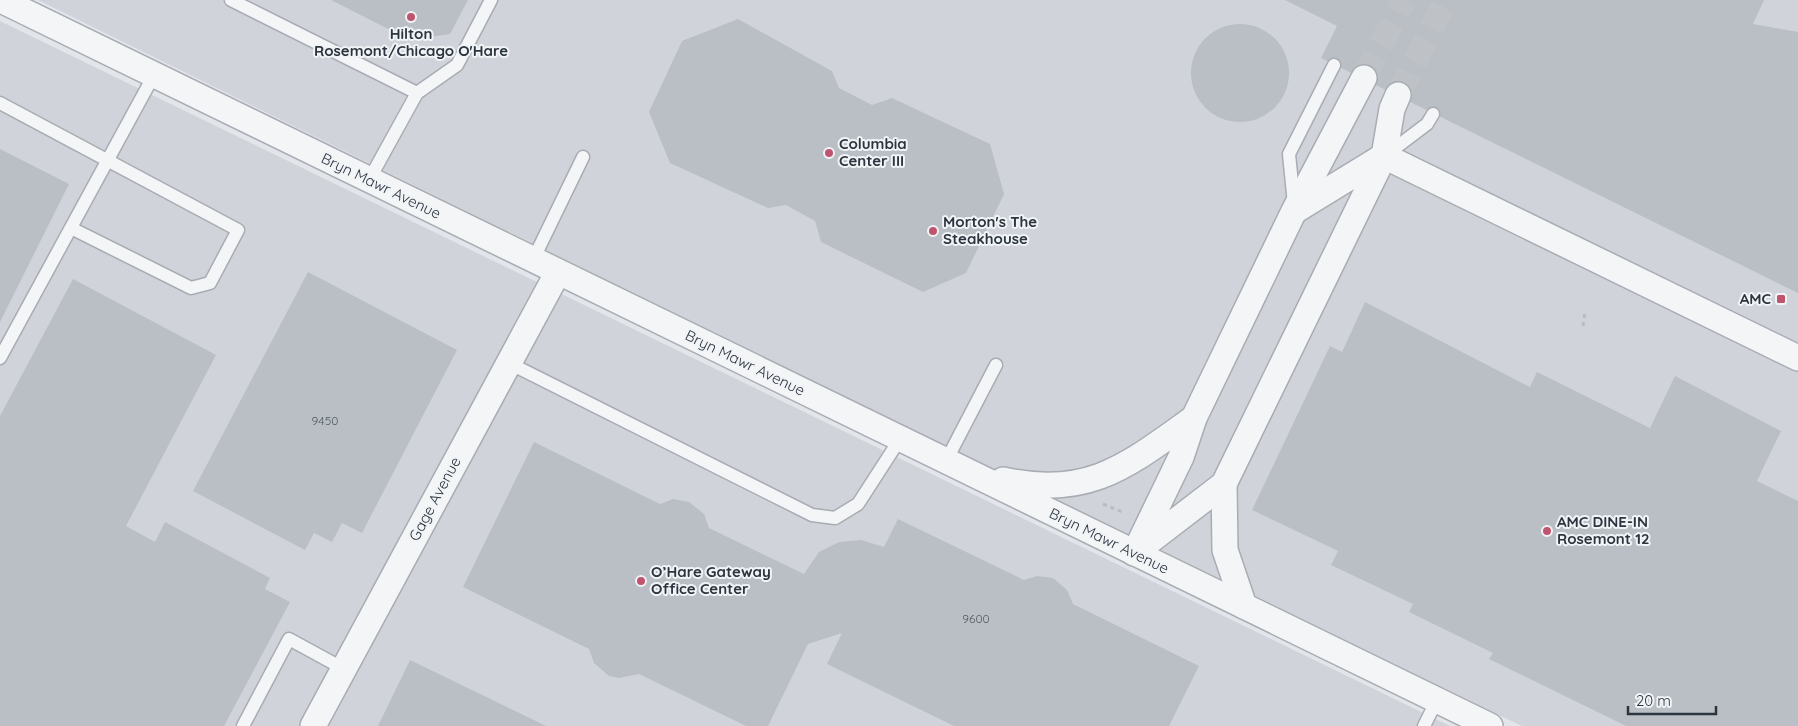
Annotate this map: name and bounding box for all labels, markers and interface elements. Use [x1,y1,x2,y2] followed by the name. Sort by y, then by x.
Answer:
[405,11,417,23] marker: Hilton Rosemont/Chicago O'Hare
[314,24,508,60] place label: Hilton Rosemont/Chicago O'Hare
[839,134,907,170] place label: Columbia Center III
[823,147,835,159] marker: Columbia Center III
[318,148,444,223] street label: Bryn Mawr Avenue
[943,212,1037,248] place label: Morton's The Steakhouse
[927,225,939,237] marker: Morton's The Steakhouse
[1740,289,1772,308] place label: AMC
[1775,293,1787,305] marker: AMC
[682,325,808,400] street label: Bryn Mawr Avenue
[312,413,338,428] house number: 9450
[404,453,465,544] street label: Gage Avenue
[1046,503,1172,578] street label: Bryn Mawr Avenue
[1557,512,1650,548] place label: AMC DINE-IN Rosemont 12
[1541,525,1553,537] marker: AMC DINE-IN Rosemont 12
[651,562,771,598] place label: O’Hare Gateway Office Center
[635,575,647,587] marker: O’Hare Gateway Office Center
[962,611,990,626] house number: 9600
[1628,684,1716,716] scale bar
[1636,691,1671,710] text: 20 m

